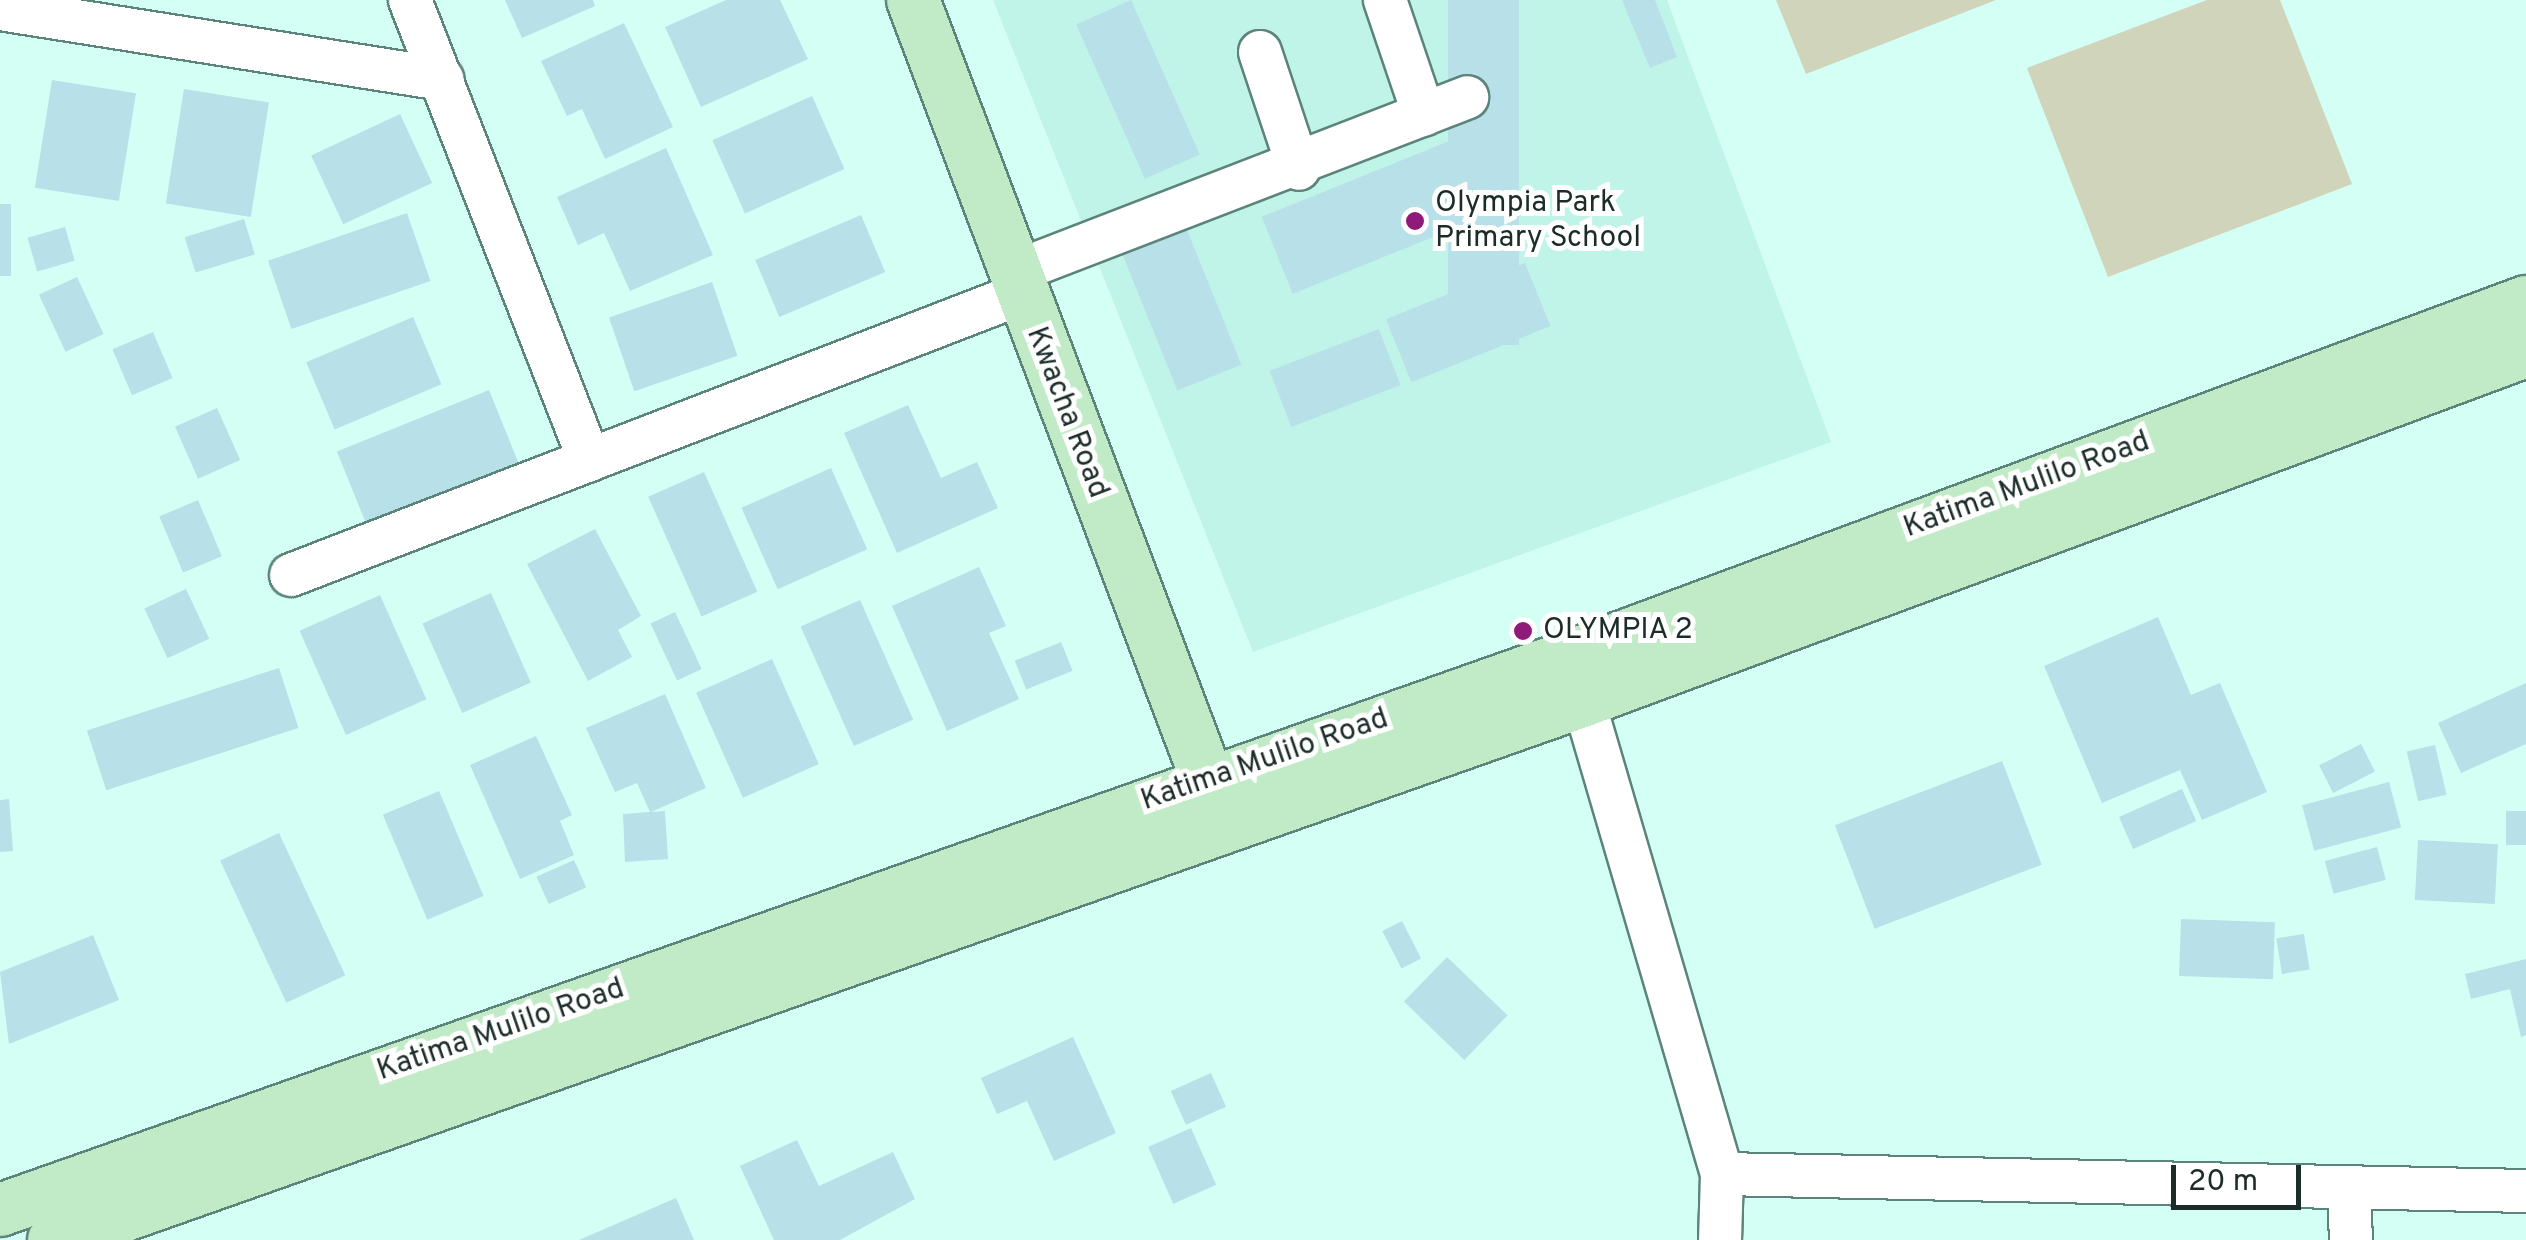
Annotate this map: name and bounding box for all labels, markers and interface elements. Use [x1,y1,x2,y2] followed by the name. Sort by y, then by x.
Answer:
[1435,186,1641,256] place label: Olympia Park Primary School
[1404,210,1426,232] marker: Olympia Park Primary School
[1017,322,1115,504] street label: Kwacha Road
[1899,425,2155,547] street label: Katima Mulilo Road
[1543,613,1694,649] place label: OLYMPIA 2
[1512,620,1534,642] marker: OLYMPIA 2
[1137,702,1393,820] street label: Katima Mulilo Road
[373,972,629,1090] street label: Katima Mulilo Road
[2176,1145,2306,1207] scale bar
[2188,1164,2258,1201] text: 20 m

